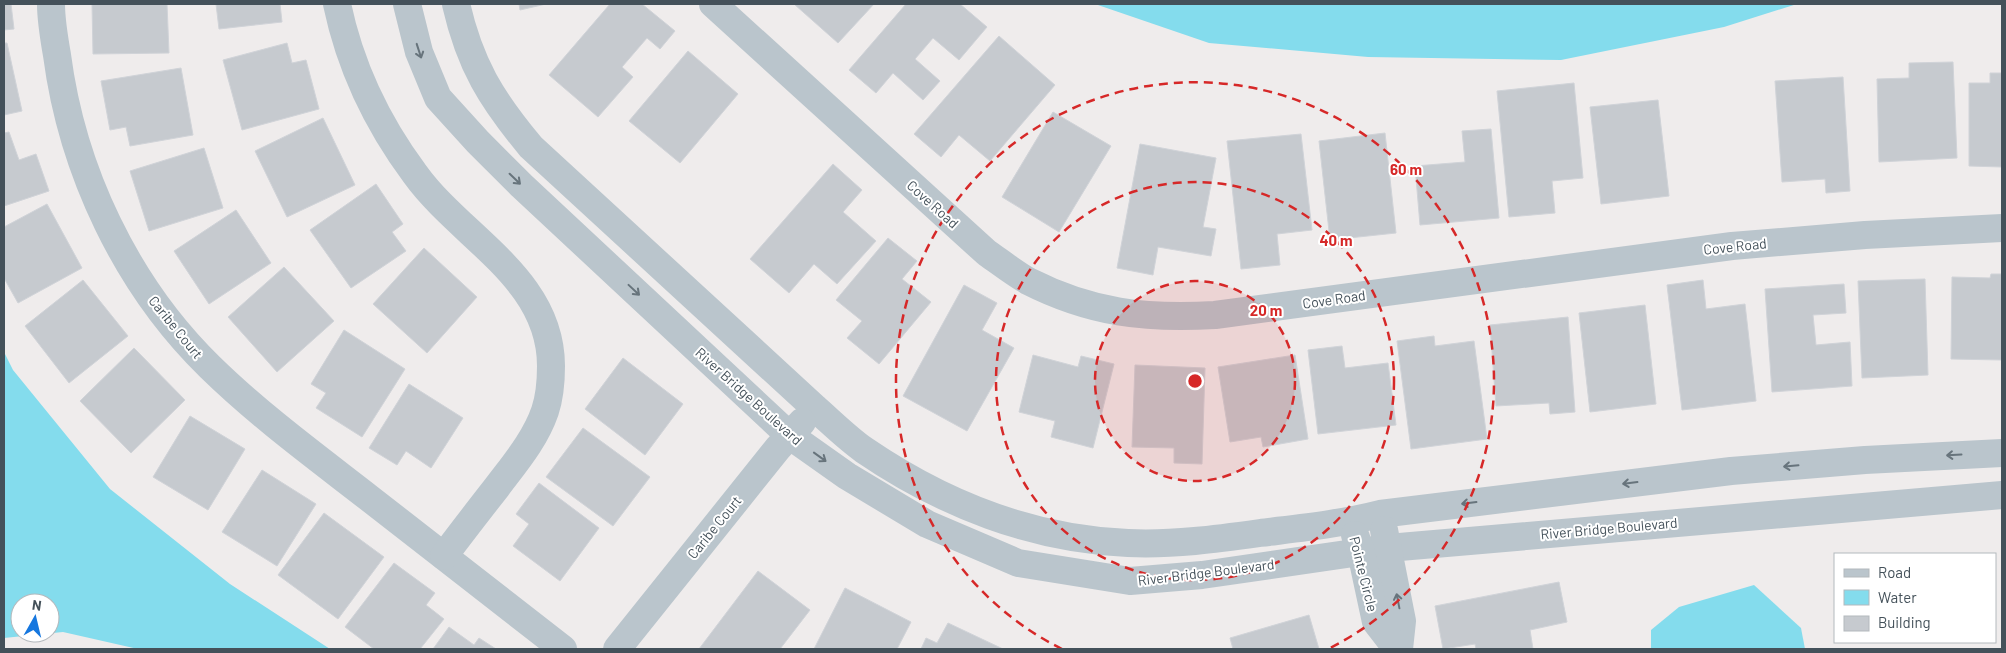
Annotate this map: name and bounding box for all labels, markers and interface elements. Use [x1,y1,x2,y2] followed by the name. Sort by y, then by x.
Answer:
[415,43,425,59] one-way arrow
[1390,160,1422,178] text: 60 m
[509,173,522,185] one-way arrow
[904,176,962,232] street label: Cove Road
[1319,231,1353,249] text: 40 m
[1703,234,1767,258] street label: Cove Road
[628,284,640,296] one-way arrow
[1301,286,1367,312] street label: Cove Road
[145,292,207,362] street label: Caribe Court
[1250,301,1282,319] text: 20 m
[692,344,806,448] street label: River Bridge Boulevard
[1186,372,1204,390] centre of rings
[1946,451,1962,460] one-way arrow
[813,452,827,462] one-way arrow
[1784,461,1800,470] one-way arrow
[1622,478,1638,488] one-way arrow
[683,492,745,562] street label: Caribe Court
[1461,498,1477,508] one-way arrow
[1540,514,1678,542] street label: River Bridge Boulevard
[1346,535,1382,613] street label: Pointe Circle
[1834,553,1996,643] legend
[1137,555,1275,589] street label: River Bridge Boulevard
[1878,563,1911,581] text: Road
[1878,588,1917,606] text: Water
[10,593,60,643] north arrow
[1393,593,1403,609] one-way arrow
[31,596,43,614] text: N
[1878,613,1931,631] text: Building

